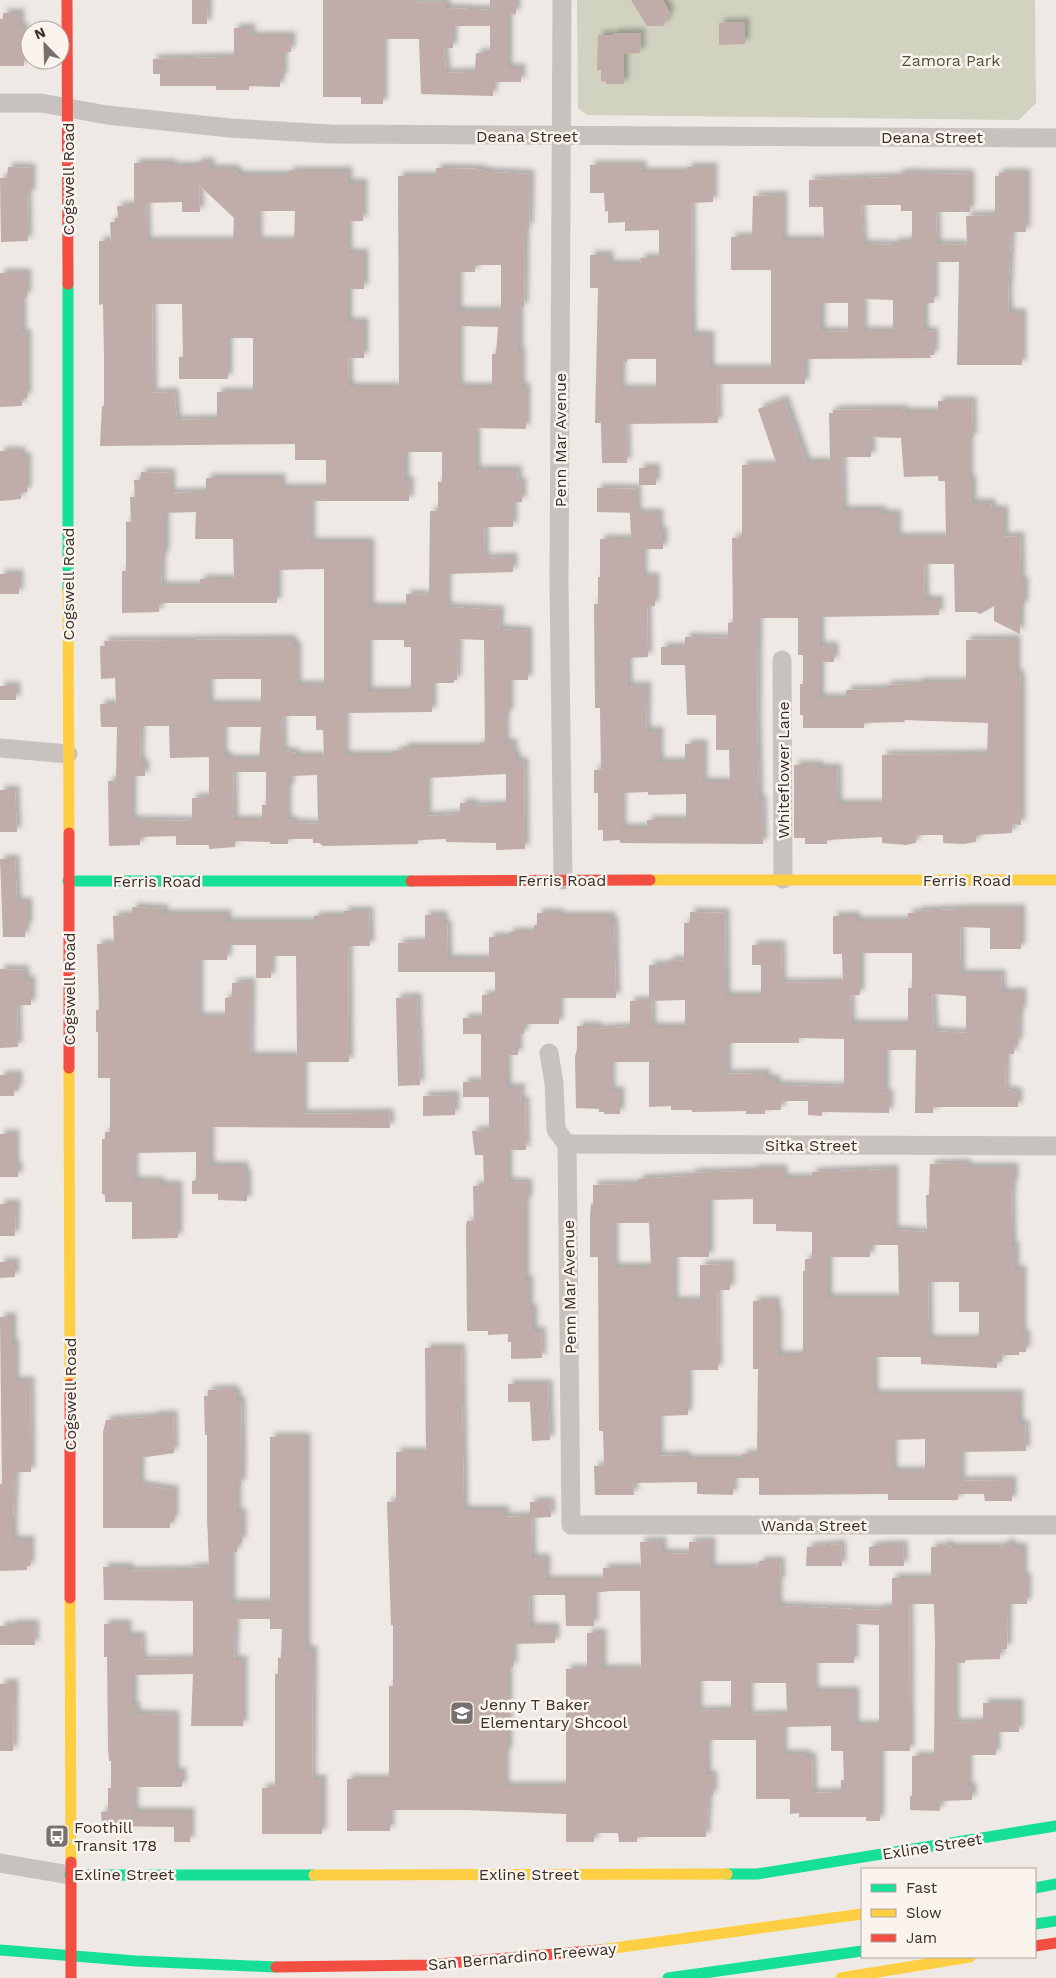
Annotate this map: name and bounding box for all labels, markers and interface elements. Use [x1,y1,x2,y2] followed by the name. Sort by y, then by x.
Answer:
[20,20,70,70] north arrow
[32,24,48,42] text: N
[902,51,1000,70] park label: Zamora Park
[59,122,78,236] street label: Cogswell Road
[476,127,578,146] street label: Deana Street
[881,128,983,147] street label: Deana Street
[551,373,570,507] street label: Penn Mar Avenue
[59,527,78,641] street label: Cogswell Road
[774,701,793,839] street label: Whiteflower Lane
[518,871,606,890] street label: Ferris Road
[923,871,1011,890] street label: Ferris Road
[113,872,201,891] street label: Ferris Road
[60,932,79,1046] street label: Cogswell Road
[765,1136,857,1155] street label: Sitka Street
[559,1220,580,1354] street label: Penn Mar Avenue
[61,1337,80,1451] street label: Cogswell Road
[761,1516,867,1535] street label: Wanda Street
[480,1695,628,1732] place label: Jenny T Baker Elementary Shcool
[449,1700,475,1726] school or university icon: Jenny T Baker Elementary Shcool
[74,1818,157,1855] place label: Foothill Transit 178
[44,1823,70,1849] bus stop icon: Foothill Transit 178
[881,1829,984,1864] street label: Exline Street
[74,1865,175,1884] street label: Exline Street
[479,1865,580,1884] street label: Exline Street
[861,1868,1036,1958] legend
[906,1879,938,1897] text: Fast
[906,1904,942,1922] text: Slow
[906,1929,937,1947] text: Jam
[427,1939,618,1974] street label: San Bernardino Freeway

